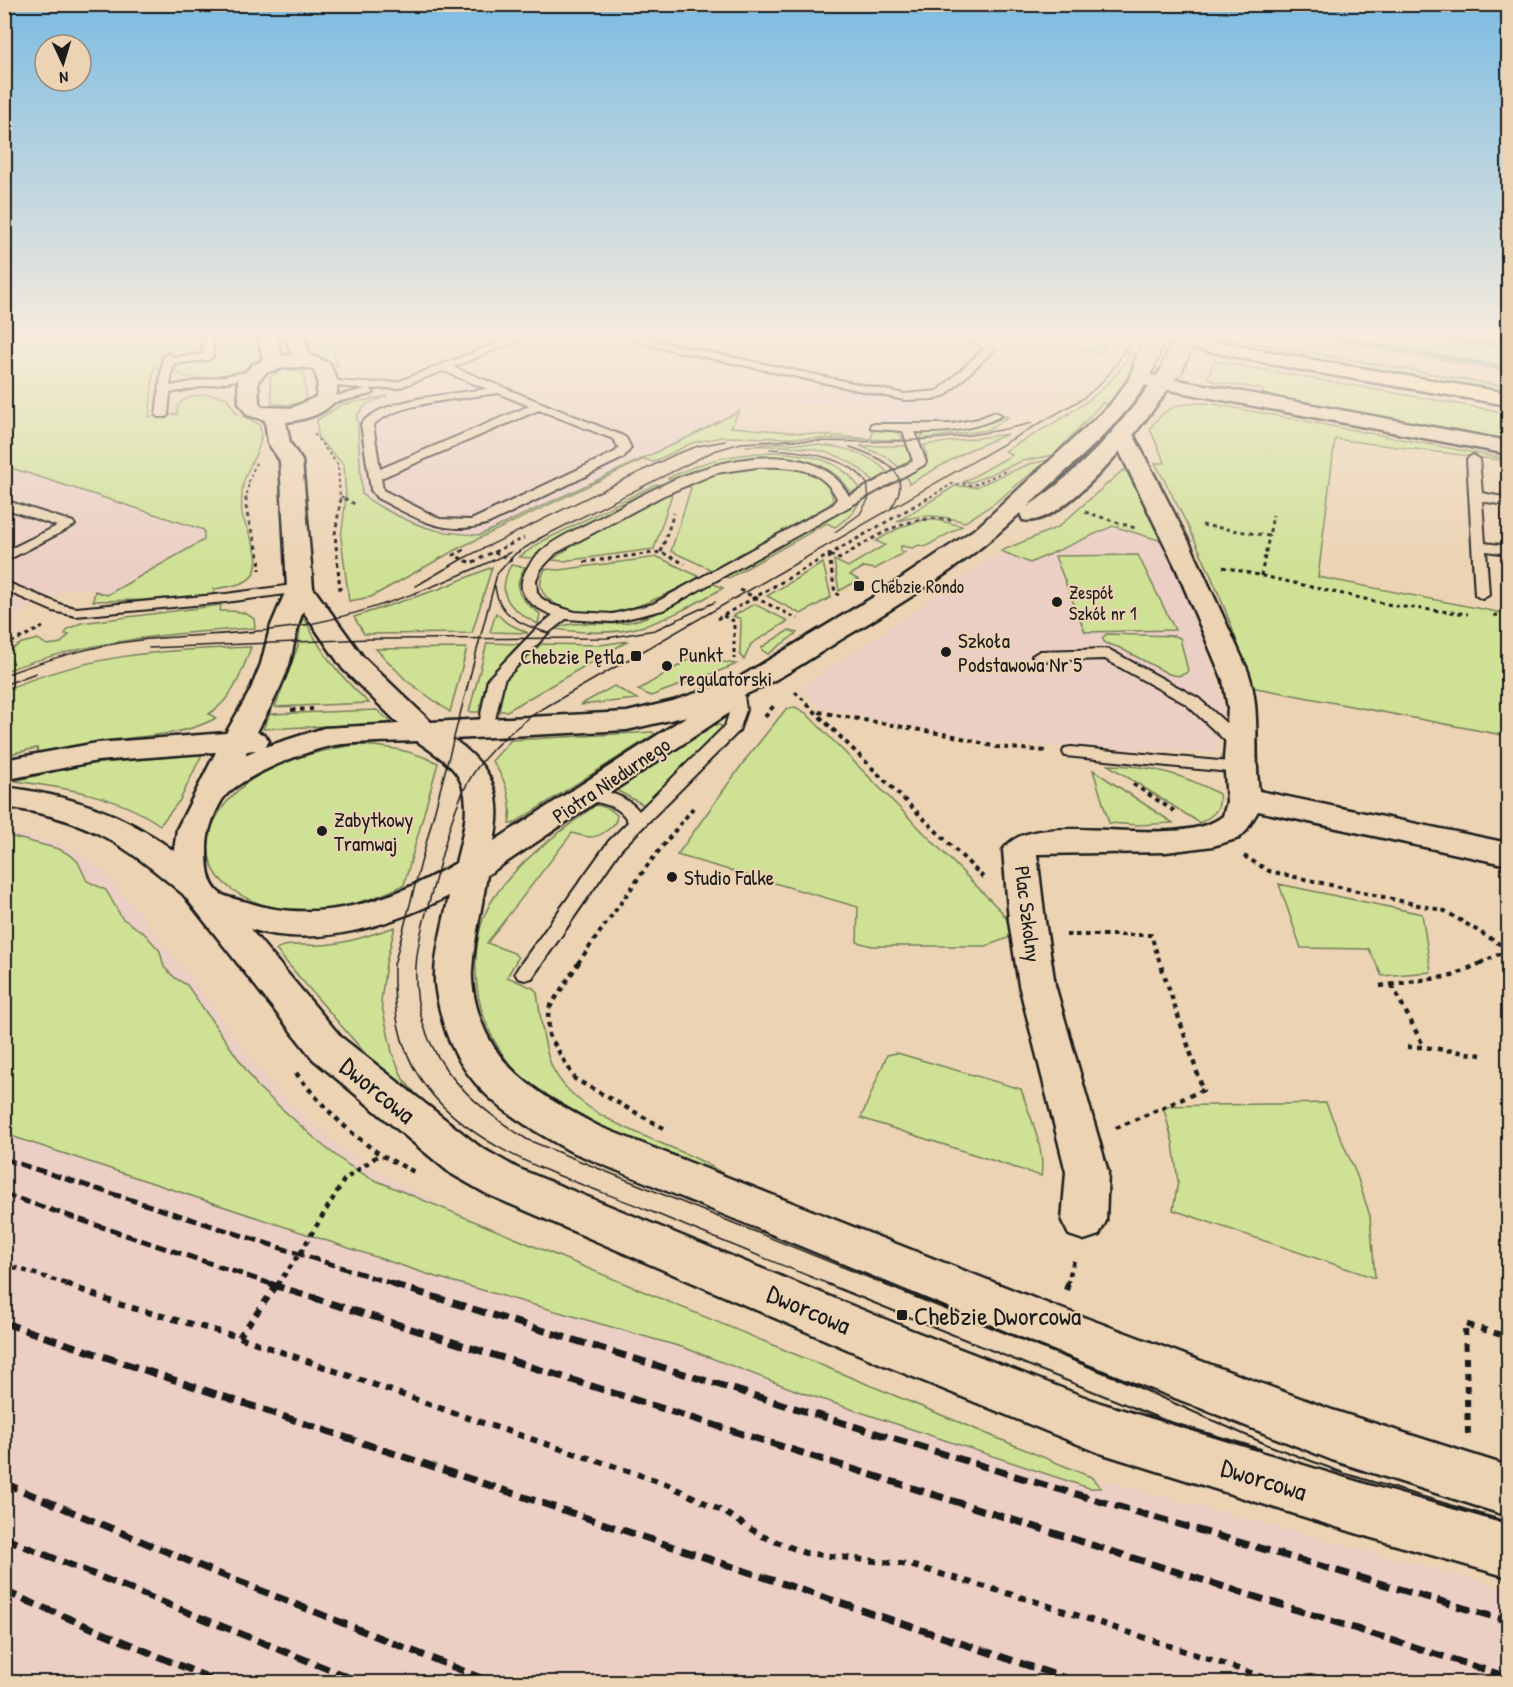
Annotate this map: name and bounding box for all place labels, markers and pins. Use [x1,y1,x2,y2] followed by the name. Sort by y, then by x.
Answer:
[871,574,964,599] place label: Chebzie Rondo
[852,579,866,593] marker: Chebzie Rondo
[1069,580,1136,626] place label: Zespół Szkół nr 1
[1050,595,1064,609] marker: Zespół Szkół nr 1
[958,626,1082,679] place label: Szkoła Podstawowa Nr 5
[679,640,772,693] place label: Punkt regulatorski
[520,642,624,671] place label: Chebzie Pętla
[939,645,953,659] marker: Szkoła Podstawowa Nr 5
[629,649,643,663] marker: Chebzie Pętla
[660,659,674,673] marker: Punkt regulatorski
[334,805,414,858] place label: Zabytkowy Tramwaj
[315,824,329,838] marker: Zabytkowy Tramwaj
[684,863,774,892] place label: Studio Falke
[665,870,679,884] marker: Studio Falke
[914,1298,1081,1333] place label: Chebzie Dworcowa
[895,1308,909,1322] marker: Chebzie Dworcowa

